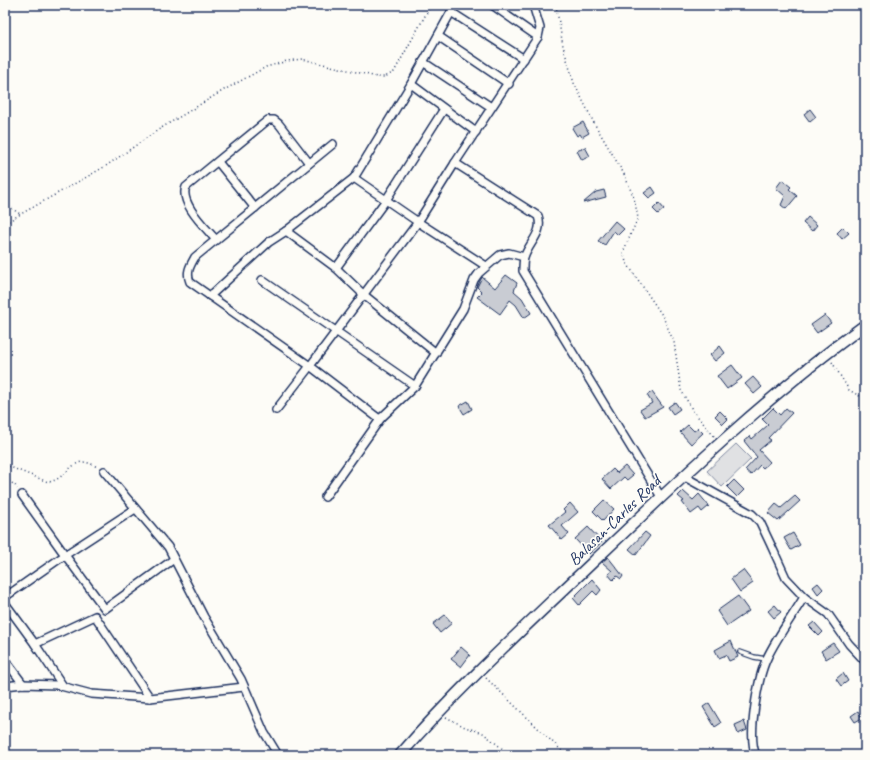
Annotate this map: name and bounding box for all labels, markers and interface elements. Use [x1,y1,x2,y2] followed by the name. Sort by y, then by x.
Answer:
[564,469,667,570] street label: Balasan-Carles Road

